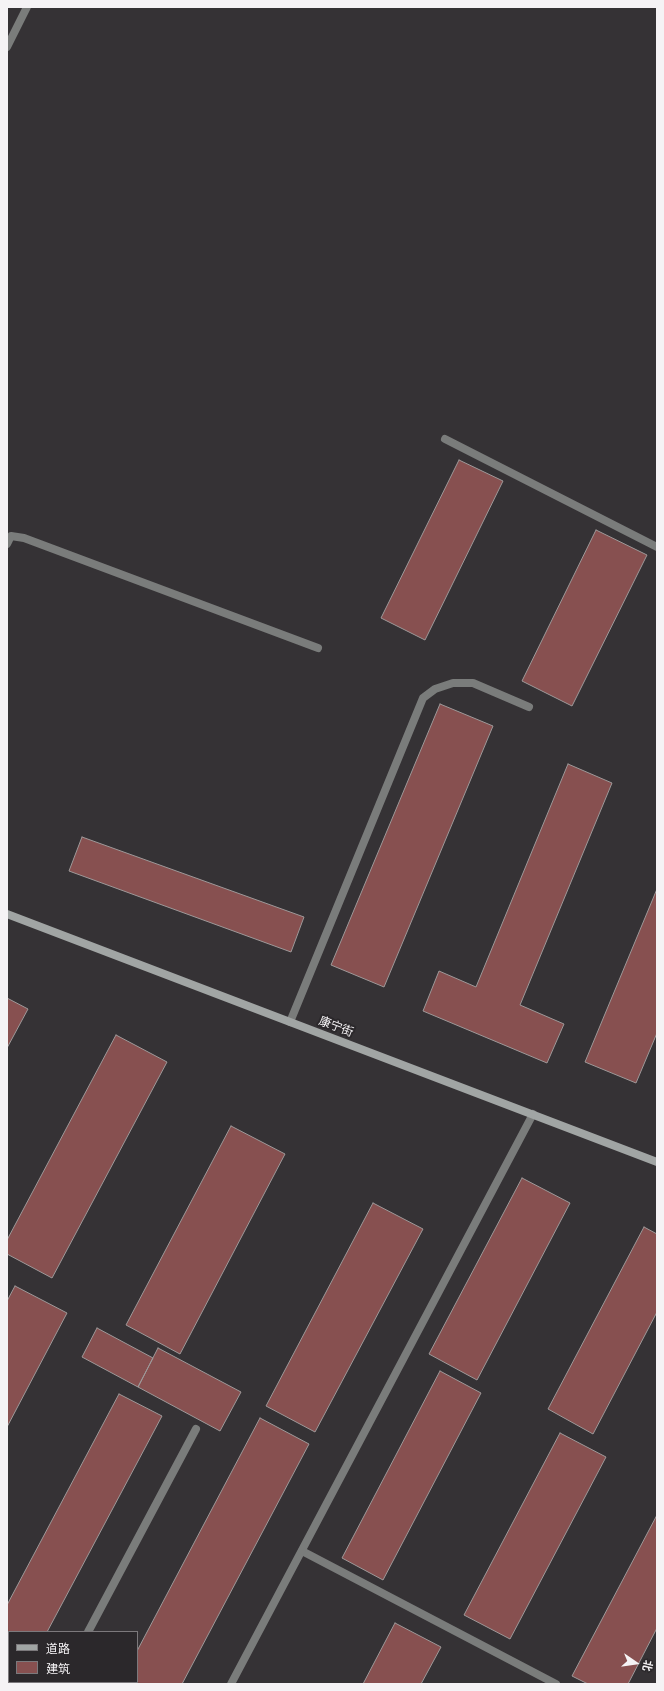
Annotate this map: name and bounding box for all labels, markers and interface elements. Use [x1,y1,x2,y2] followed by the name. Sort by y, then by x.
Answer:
[317,1014,355,1040] street label: 康宁街
[8,1631,138,1683] legend
[46,1641,70,1656] text: 道路
[616,1643,656,1683] north arrow
[640,1659,656,1673] text: 北
[46,1661,70,1676] text: 建筑

